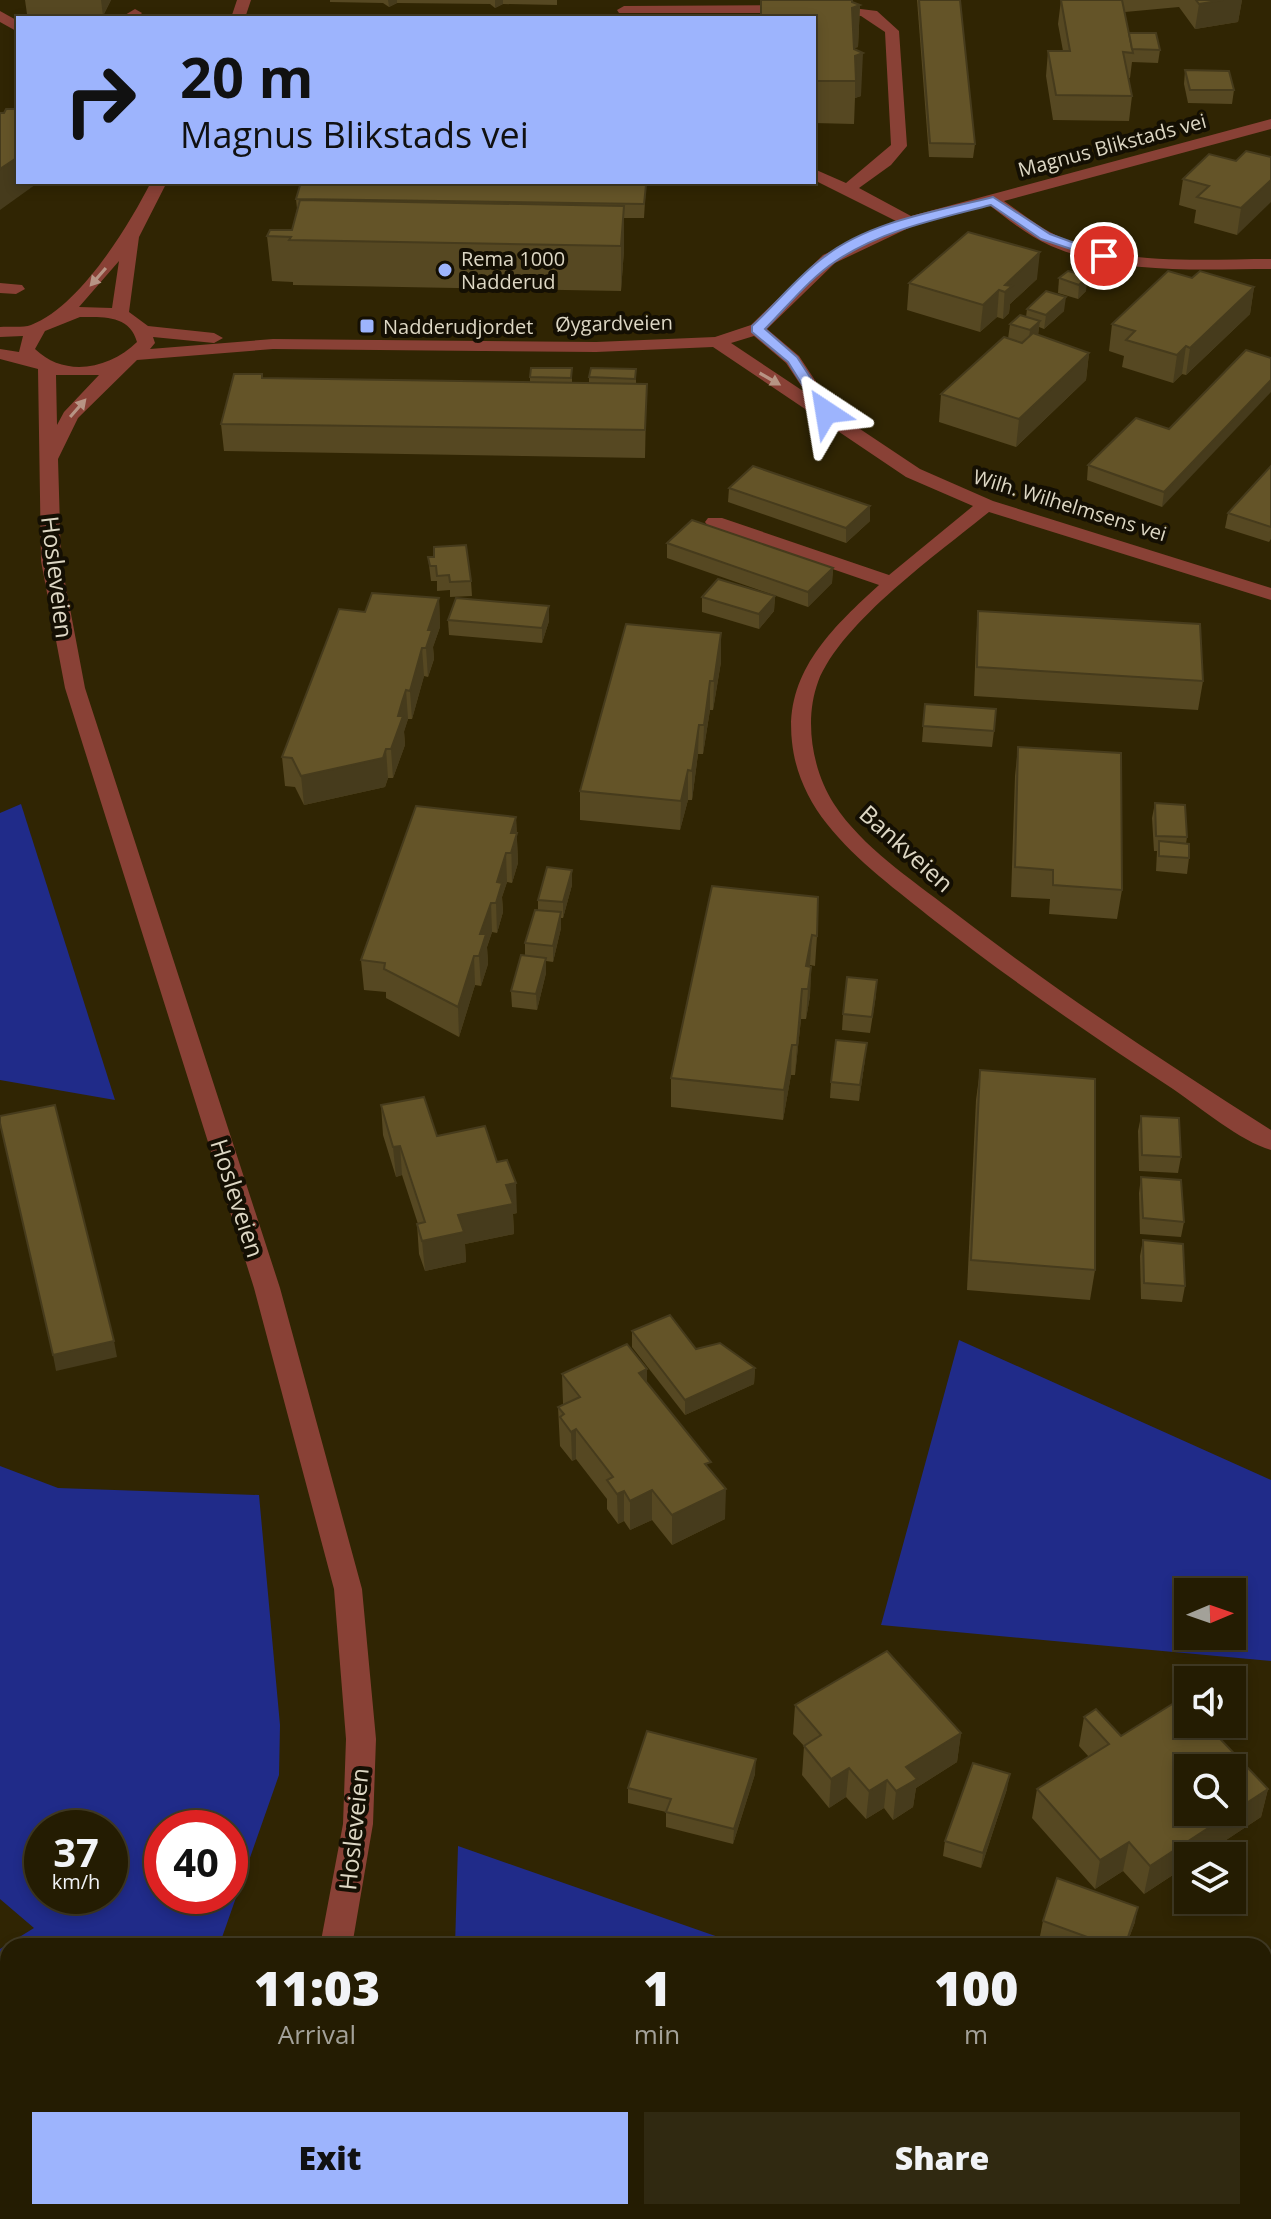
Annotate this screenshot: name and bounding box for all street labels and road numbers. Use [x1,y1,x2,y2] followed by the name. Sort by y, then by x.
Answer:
[1015,107,1209,183] street label: Magnus Blikstads vei
[555,308,673,338] street label: Øygardveien
[970,463,1170,547] street label: Wilh. Wilhelmsens vei
[34,514,82,640] street label: Hosleveien
[853,797,961,899] street label: Bankveien
[203,1134,273,1262] street label: Hosleveien
[330,1766,376,1892] street label: Hosleveien

